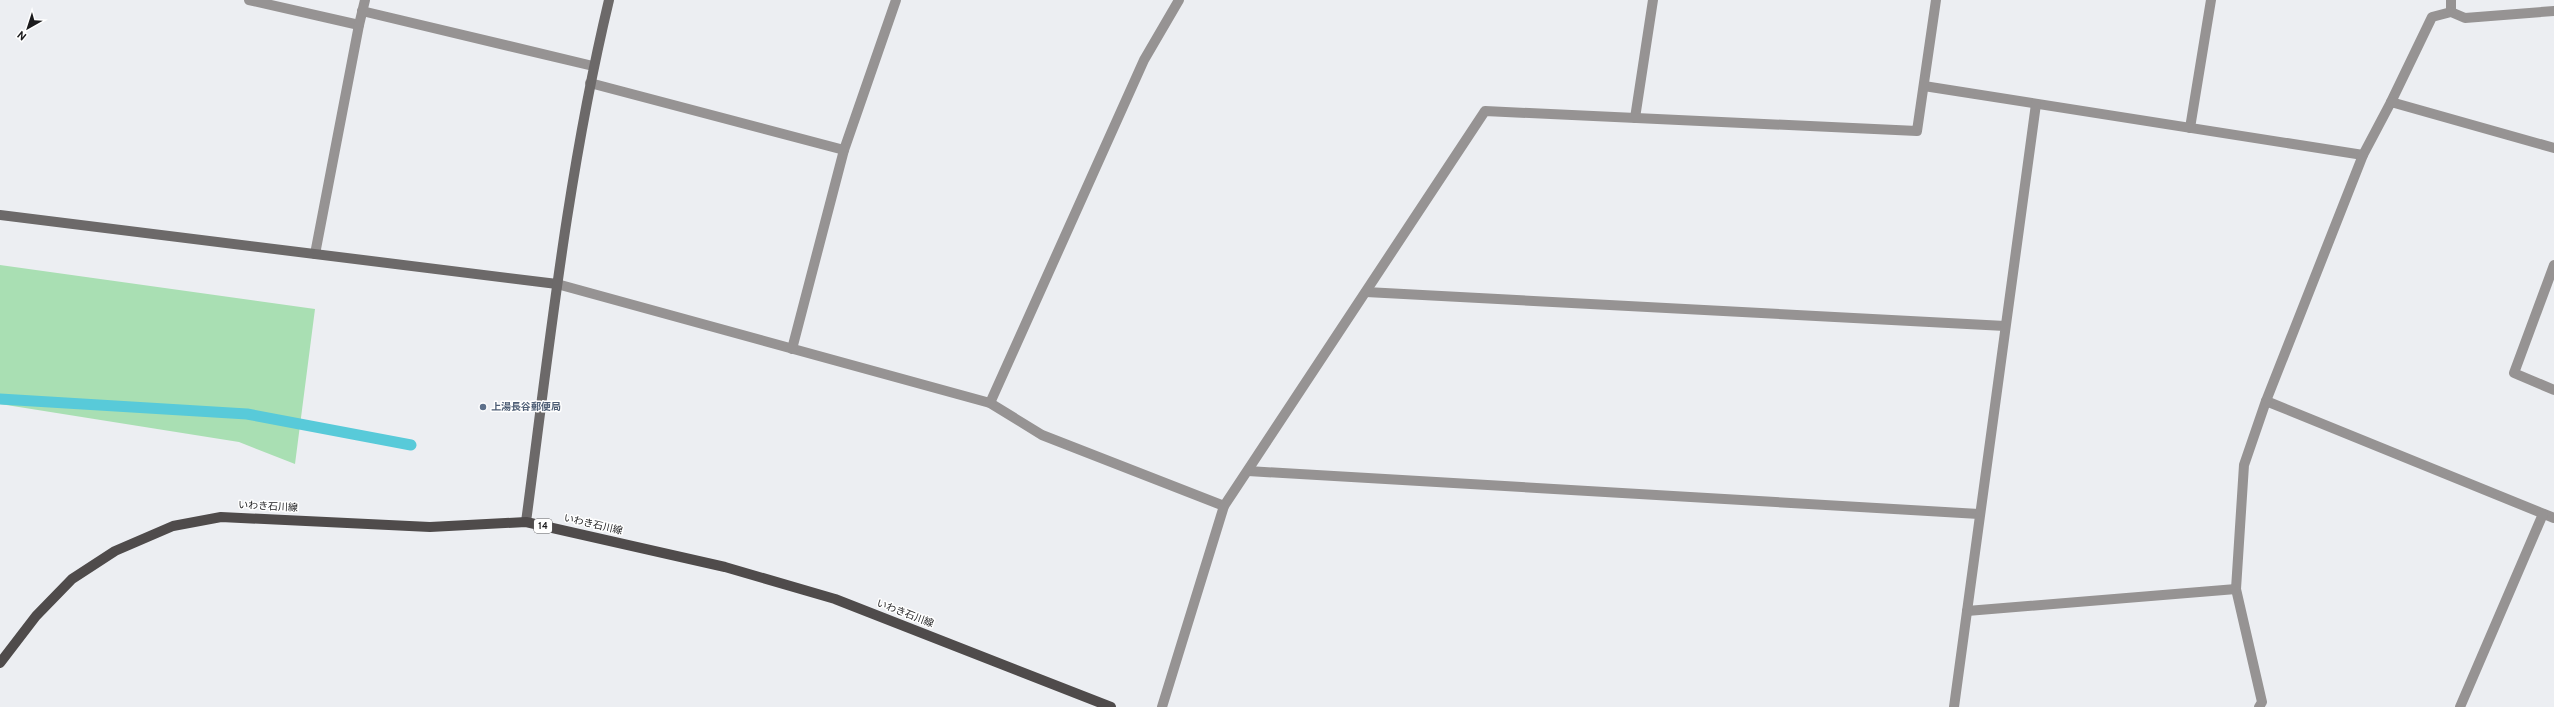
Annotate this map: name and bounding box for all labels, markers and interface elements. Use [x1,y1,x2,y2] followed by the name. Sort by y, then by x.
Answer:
[8,8,48,48] north arrow
[15,27,30,43] text: N
[491,401,561,414] place label: 上湯長谷郵便局
[478,402,488,412] marker: 上湯長谷郵便局
[238,499,298,515] street label: いわき石川線
[562,512,624,538] street label: いわき石川線
[534,519,552,533] road number: 14
[875,597,935,631] street label: いわき石川線

